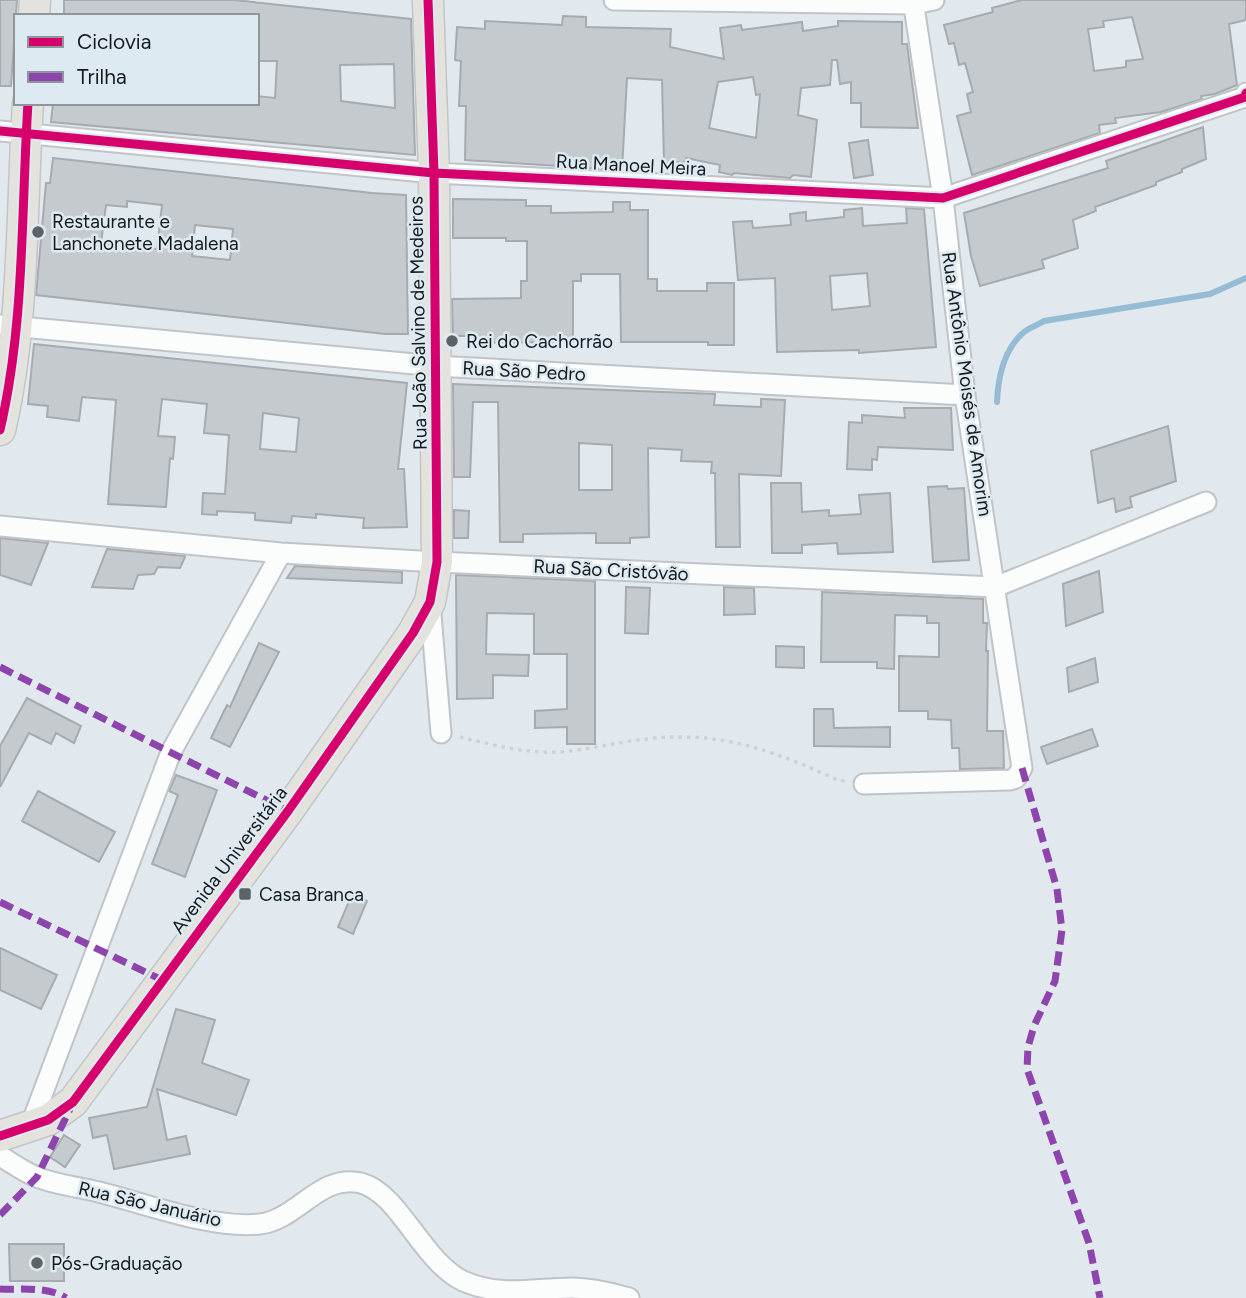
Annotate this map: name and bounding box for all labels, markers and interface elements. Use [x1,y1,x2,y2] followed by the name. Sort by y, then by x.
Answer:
[14,14,259,105] legend
[77,29,151,54] text: Ciclovia
[77,64,127,89] text: Trilha
[555,150,707,180] street label: Rua Manoel Meira
[404,196,432,450] street label: Rua João Salvino de Medeiros
[52,210,239,255] place label: Restaurante e Lanchonete Madalena
[30,224,46,240] marker: Restaurante e Lanchonete Madalena
[937,250,997,518] street label: Rua Antônio Moisés de Amorim
[466,330,613,353] place label: Rei do Cachorrão
[444,333,460,349] marker: Rei do Cachorrão
[462,356,586,386] street label: Rua São Pedro
[533,554,689,586] street label: Rua São Cristóvão
[166,782,292,938] street label: Avenida Universitária
[259,883,364,906] place label: Casa Branca
[237,886,253,902] marker: Casa Branca
[76,1176,224,1232] street label: Rua São Januário
[51,1252,183,1275] place label: Pós-Graduação
[29,1255,45,1271] marker: Pós-Graduação

